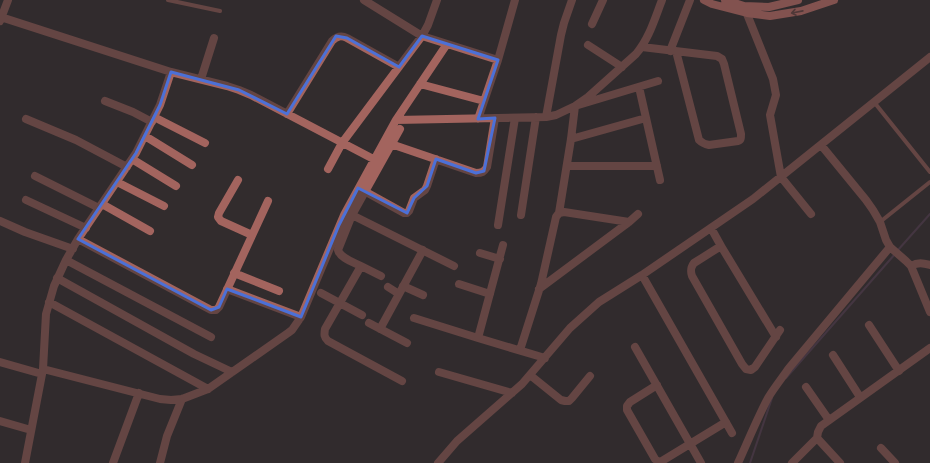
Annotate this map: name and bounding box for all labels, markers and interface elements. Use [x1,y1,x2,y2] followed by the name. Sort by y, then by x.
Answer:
[791,8,804,16] one-way arrow

